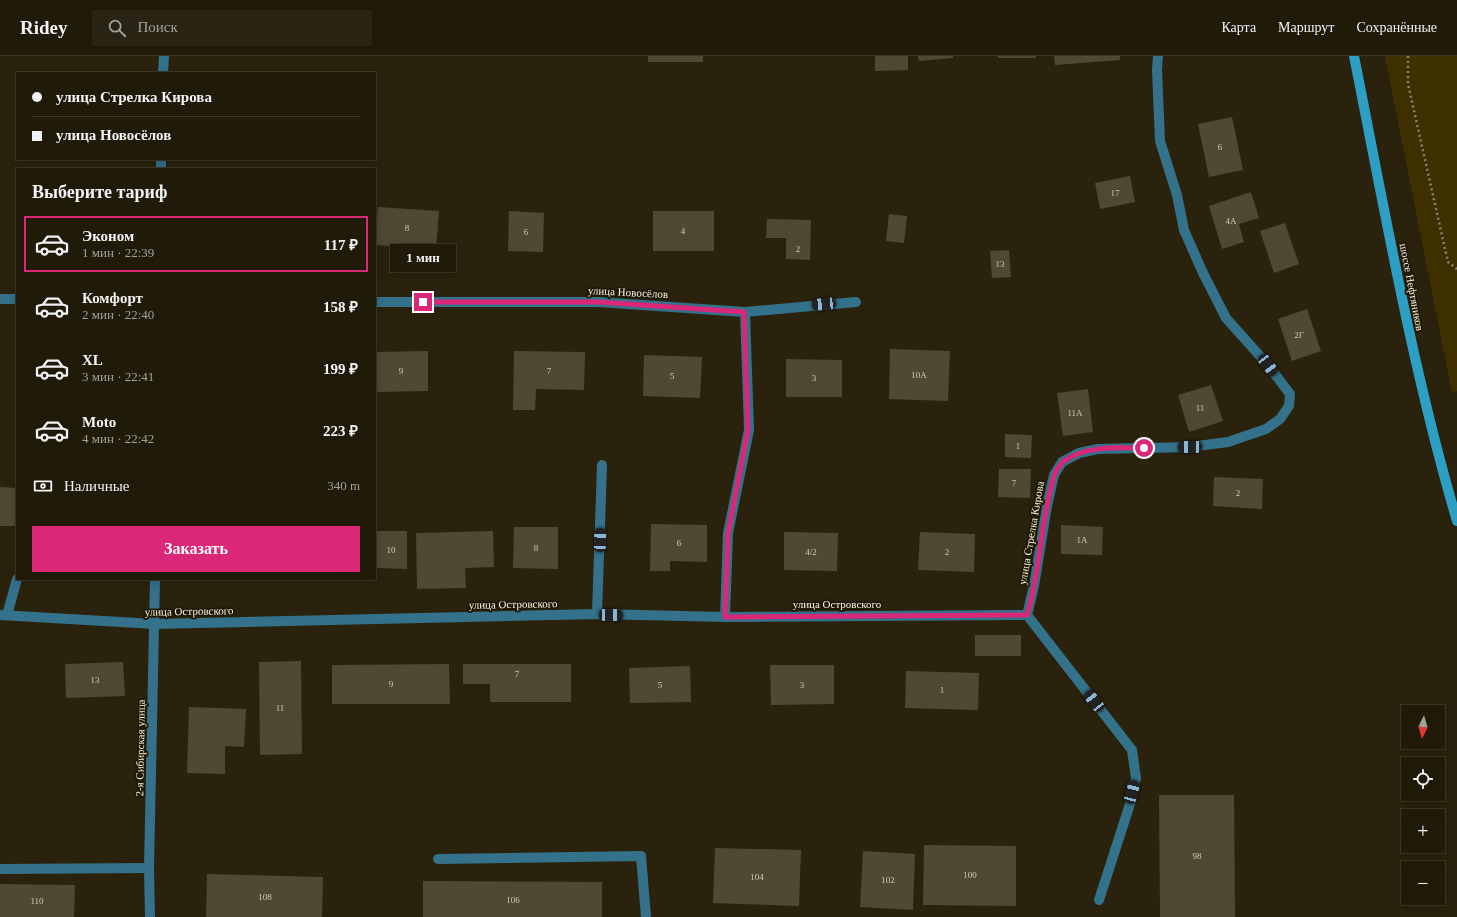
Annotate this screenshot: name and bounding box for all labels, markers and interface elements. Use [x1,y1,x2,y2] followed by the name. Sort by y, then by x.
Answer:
[92,10,372,46] search box
[20,17,68,38] text: Ridey
[106,17,128,39] icon: search
[138,19,178,35] text: Поиск
[1221,20,1256,35] text: Карта
[1278,20,1334,35] text: Маршрут
[1356,20,1437,35] text: Сохранённые
[56,89,212,105] text: улица Стрелка Кирова
[56,127,171,143] text: улица Новосёлов
[1218,142,1223,152] house number: 6
[32,182,167,202] text: Выберите тариф
[1111,188,1120,198] house number: 17
[1226,216,1237,226] house number: 4А
[405,223,410,233] house number: 8
[34,226,70,262] icon: car
[681,226,686,236] house number: 4
[524,227,529,237] house number: 6
[82,228,134,244] text: Эконом
[324,237,358,253] text: 117 ₽
[1398,242,1426,332] street label: шоссе Нефтяников
[390,244,456,272] callout: 1 мин
[796,244,800,254] house number: 2
[82,245,154,260] text: 1 мин · 22:39
[406,250,440,265] text: 1 мин
[996,259,1005,269] house number: 13
[588,284,668,300] street label: улица Новосёлов
[34,288,70,324] icon: car
[82,290,143,306] text: Комфорт
[414,293,432,311] route end
[812,297,836,311] car
[323,299,358,315] text: 158 ₽
[82,307,154,322] text: 2 мин · 22:40
[1294,330,1304,340] house number: 2Г
[34,350,70,386] icon: car
[82,352,103,368] text: XL
[1256,352,1280,378] car
[323,361,358,377] text: 199 ₽
[399,366,404,376] house number: 9
[547,366,552,376] house number: 7
[82,369,154,384] text: 3 мин · 22:41
[911,370,927,380] house number: 10А
[670,371,675,381] house number: 5
[812,373,817,383] house number: 3
[1196,403,1204,413] house number: 11
[1067,408,1083,418] house number: 11А
[34,412,70,448] icon: car
[82,414,116,430] text: Moto
[323,423,358,439] text: 223 ₽
[82,431,154,446] text: 4 мин · 22:42
[1135,439,1153,457] route start
[1016,441,1020,451] house number: 1
[1178,441,1202,453] car
[32,475,54,497] icon: cash
[64,478,129,494] text: Наличные
[327,478,360,493] text: 340 m
[1012,478,1017,488] house number: 7
[1016,480,1046,586] street label: улица Стрелка Кирова
[1236,488,1240,498] house number: 2
[32,526,360,572] button: Заказать
[594,528,606,552] car
[1077,535,1088,545] house number: 1А
[677,538,682,548] house number: 6
[534,543,539,553] house number: 8
[387,545,396,555] house number: 10
[805,547,817,557] house number: 4/2
[945,547,949,557] house number: 2
[469,597,558,611] street label: улица Островского
[793,598,882,610] street label: улица Островского
[145,604,234,618] street label: улица Островского
[599,609,623,621] car
[515,669,520,679] house number: 7
[91,675,100,685] house number: 13
[389,679,394,689] house number: 9
[658,680,663,690] house number: 5
[800,680,805,690] house number: 3
[940,685,944,695] house number: 1
[1082,688,1106,714] car
[133,699,147,797] street label: 2-я Сибирская улица
[276,703,284,713] house number: 11
[1401,705,1445,749] north arrow
[1401,705,1445,905] map controls
[1401,757,1445,801] button: locate
[1123,779,1141,805] car
[1401,809,1445,853] button: +
[1193,851,1202,861] house number: 98
[1401,861,1445,905] button: −
[963,870,977,880] house number: 100
[750,872,764,882] house number: 104
[881,875,895,885] house number: 102
[258,892,272,902] house number: 108
[506,895,520,905] house number: 106
[30,896,44,906] house number: 110

